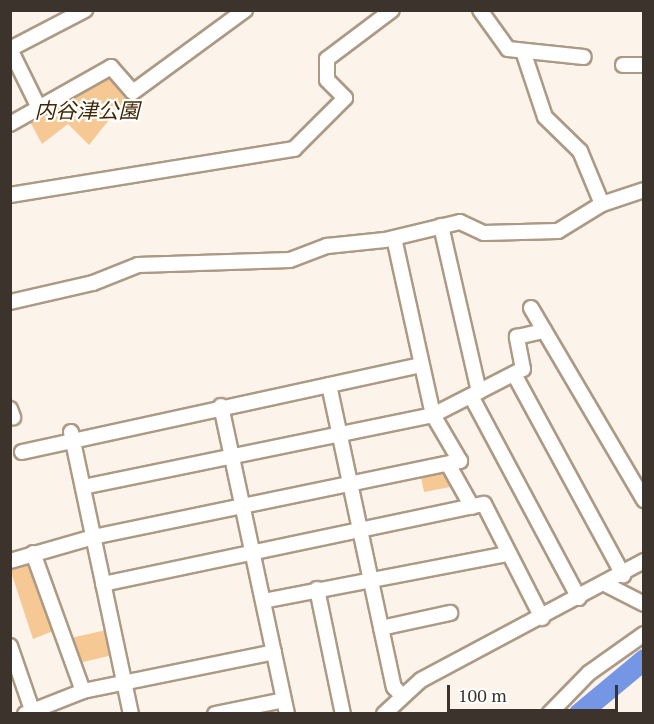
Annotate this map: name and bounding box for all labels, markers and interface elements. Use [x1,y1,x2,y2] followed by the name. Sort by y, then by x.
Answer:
[35,97,139,123] park label: 内谷津公園
[450,673,621,711] scale bar
[458,683,507,707] text: 100 m

